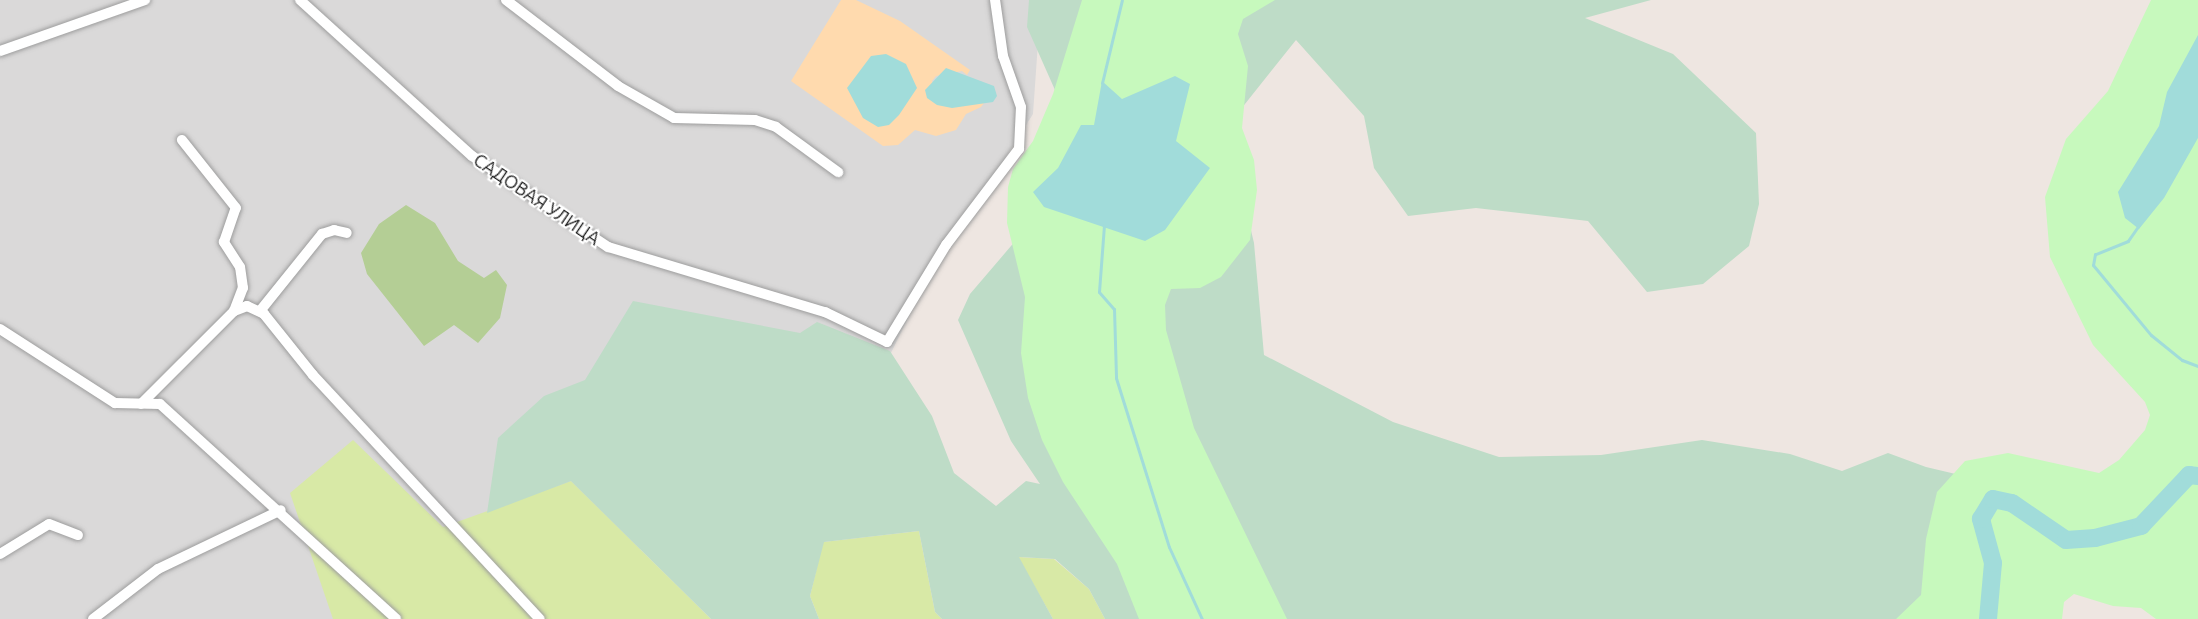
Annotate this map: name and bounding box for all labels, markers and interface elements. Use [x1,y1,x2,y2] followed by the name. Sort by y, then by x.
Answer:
[470,149,604,249] street label: САДОВАЯ УЛИЦА

